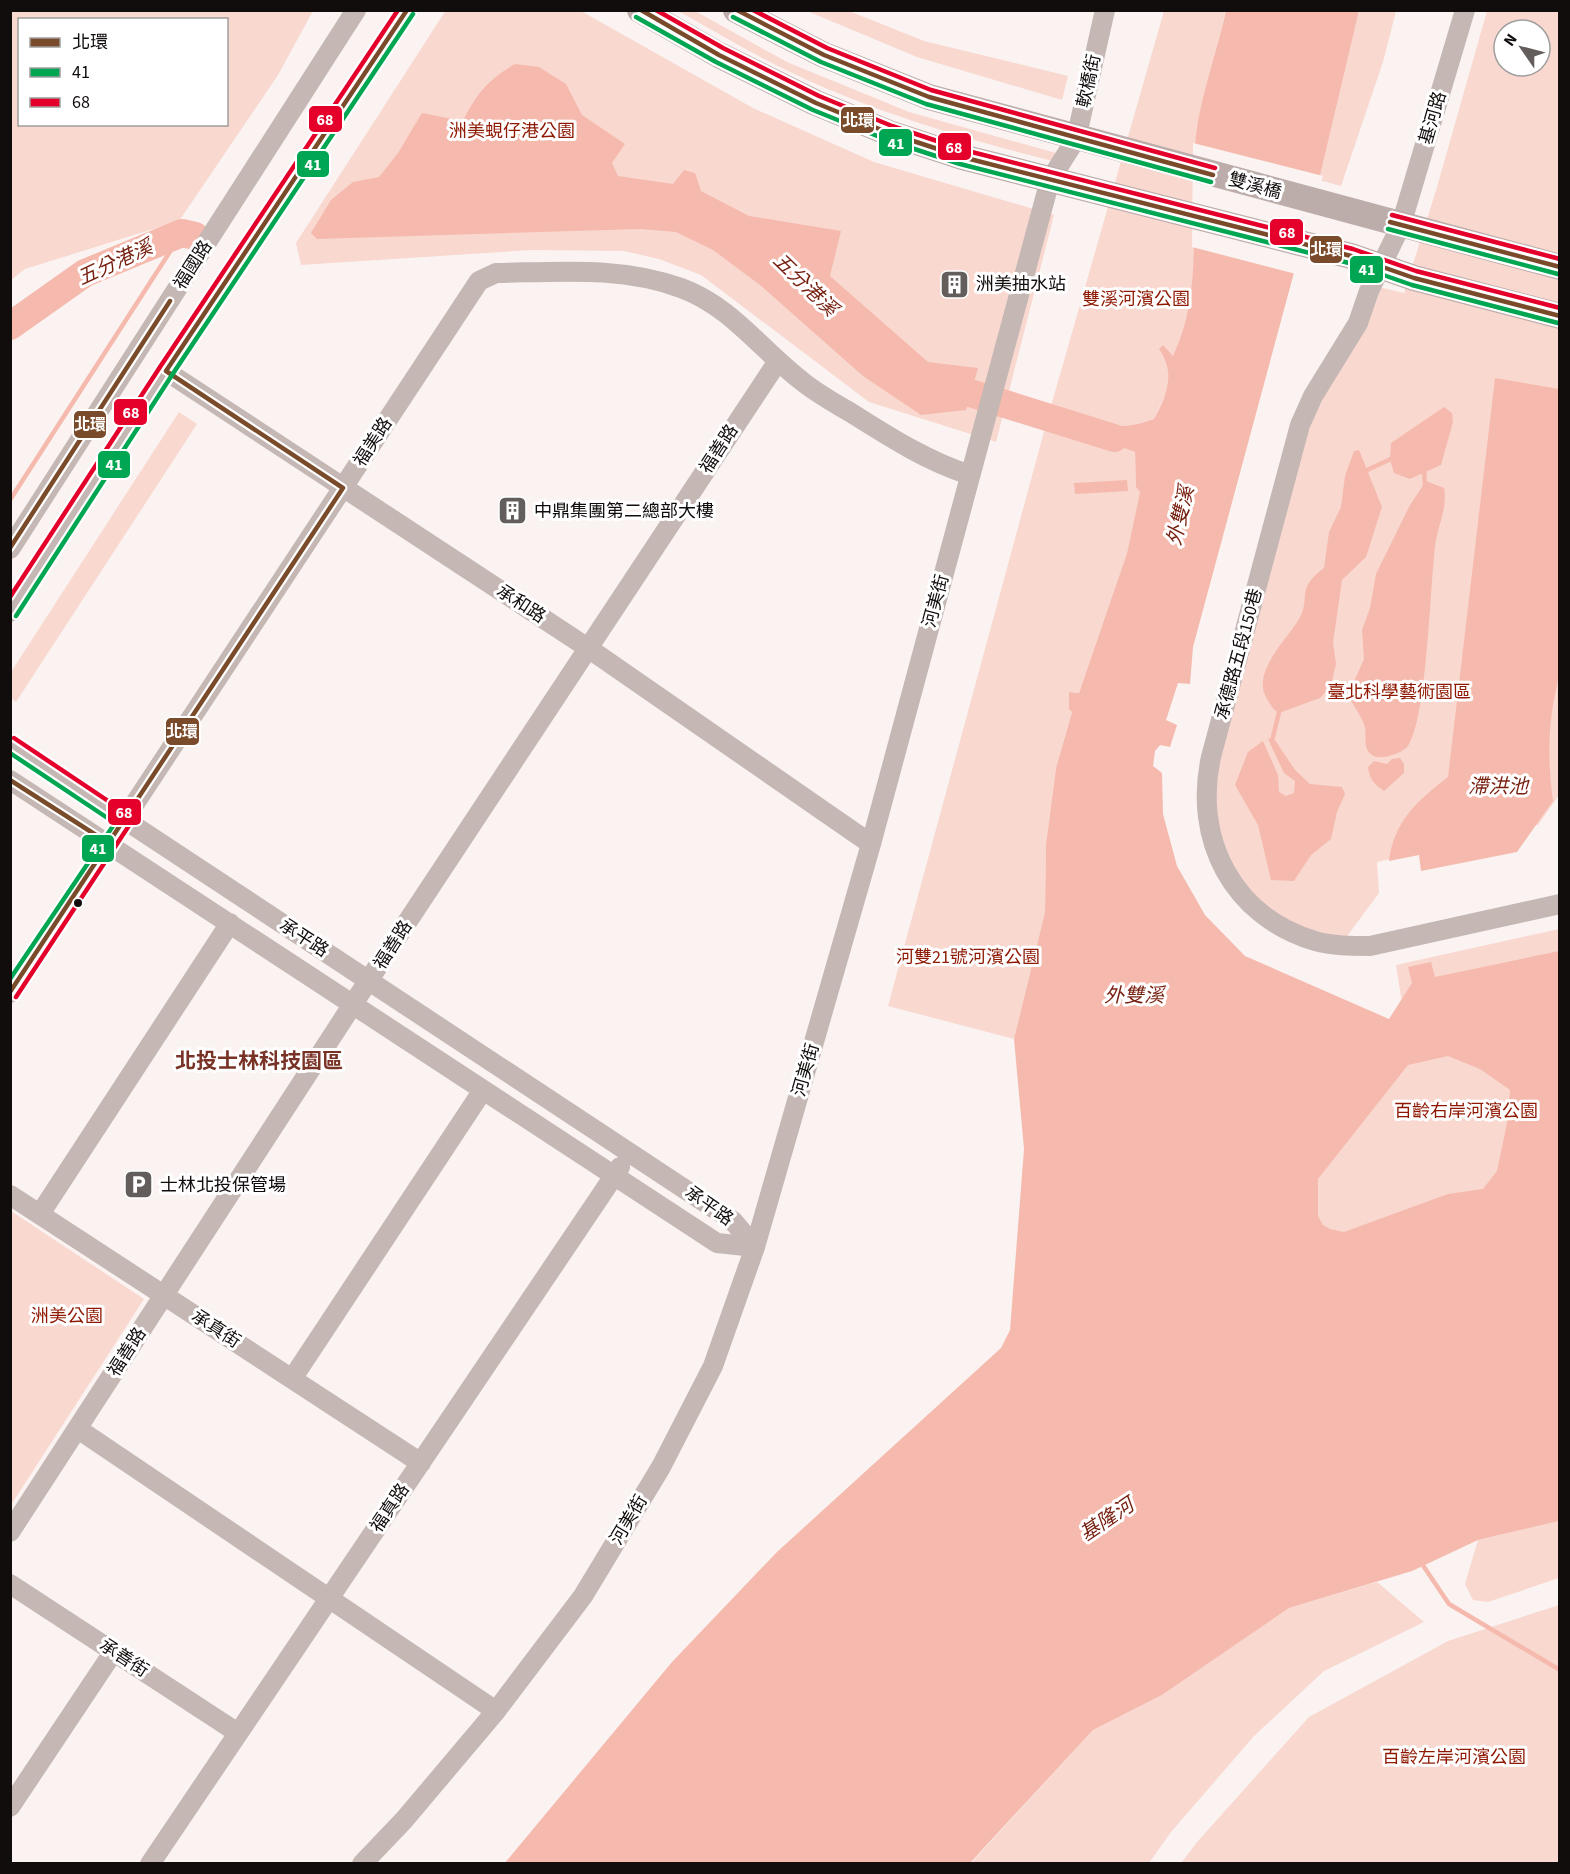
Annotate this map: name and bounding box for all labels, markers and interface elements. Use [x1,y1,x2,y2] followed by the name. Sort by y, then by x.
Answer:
[18,18,228,126] legend
[1492,18,1552,78] north arrow
[1498,29,1523,51] text: N
[72,30,108,55] text: 北環
[1071,52,1107,110] street label: 軟橋街
[72,60,90,85] text: 41
[1414,89,1452,147] street label: 基河路
[72,90,90,115] text: 68
[308,105,343,133] line badge: 68
[840,106,875,134] line badge: 北環
[317,109,333,131] text: 68
[842,110,874,132] text: 北環
[449,119,575,144] park label: 洲美蜆仔港公園
[878,128,913,157] line badge: 41
[937,132,972,161] line badge: 68
[888,133,904,155] text: 41
[946,137,962,159] text: 68
[296,150,330,178] line badge: 41
[305,154,321,176] text: 41
[1226,167,1284,205] street label: 雙溪橋
[1269,218,1304,246] line badge: 68
[1279,222,1295,244] text: 68
[73,232,160,293] water label: 五分港溪
[1309,235,1343,264] line badge: 北環
[168,236,218,294] street label: 福國路
[1310,239,1342,261] text: 北環
[767,247,846,325] water label: 五分港溪
[1349,255,1384,284] line badge: 41
[1359,259,1375,281] text: 41
[939,268,971,300] building icon: 洲美抽水站
[976,272,1066,297] place label: 洲美抽水站
[1082,287,1190,312] park label: 雙溪河濱公園
[113,398,148,426] line badge: 68
[123,402,139,424] text: 68
[73,410,107,439] line badge: 北環
[348,413,398,471] street label: 福美路
[74,414,106,436] text: 北環
[694,420,744,478] street label: 福善路
[97,450,131,479] line badge: 41
[106,454,122,476] text: 41
[1161,481,1202,548] water label: 外雙溪
[497,495,529,527] building icon: 中鼎集團第二總部大樓
[534,499,714,524] place label: 中鼎集團第二總部大樓
[917,572,955,630] street label: 河美街
[492,579,550,629] street label: 承和路
[1209,586,1269,722] street label: 承德路五段150巷
[1327,680,1471,705] park label: 臺北科學藝術園區
[165,717,200,746] line badge: 北環
[166,721,198,743] text: 北環
[1468,773,1530,801] water label: 滯洪池
[107,798,142,826] line badge: 68
[116,802,132,824] text: 68
[81,834,115,863] line badge: 41
[90,838,106,860] text: 41
[72,897,84,909] unlabelled marker
[275,913,333,963] street label: 承平路
[368,916,418,974] street label: 福善路
[896,945,1040,970] park label: 河雙21號河濱公園
[1104,982,1167,1010] water label: 外雙溪
[787,1041,825,1099] street label: 河美街
[175,1046,343,1076] district label: 北投士林科技園區
[1394,1099,1538,1124] park label: 百齡右岸河濱公園
[123,1169,155,1201] parking icon: 士林北投保管場
[160,1173,286,1198] place label: 士林北投保管場
[680,1180,738,1232] street label: 承平路
[31,1304,103,1329] park label: 洲美公園
[187,1304,245,1354] street label: 承真街
[102,1323,152,1381] street label: 福善路
[365,1479,415,1537] street label: 福真路
[1074,1489,1143,1548] water label: 基隆河
[604,1490,654,1550] street label: 河美街
[95,1633,153,1683] street label: 承善街
[1382,1745,1526,1770] park label: 百齡左岸河濱公園

